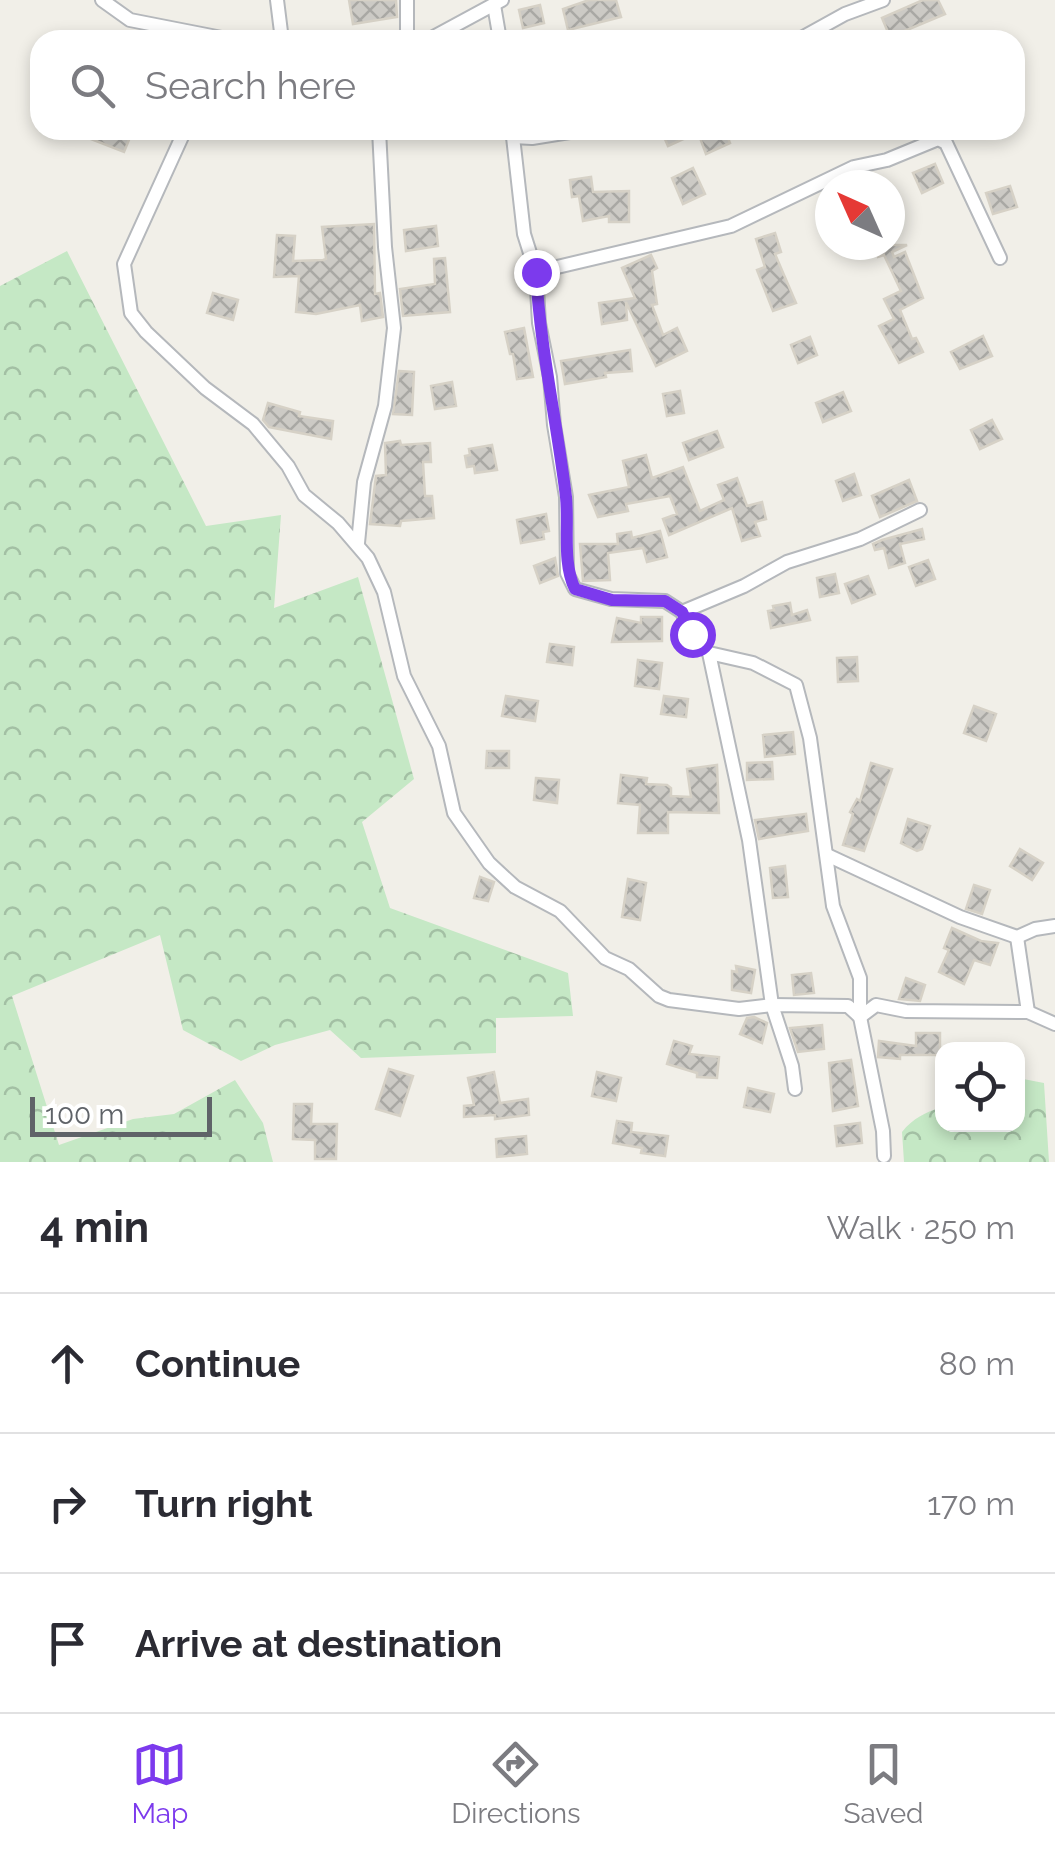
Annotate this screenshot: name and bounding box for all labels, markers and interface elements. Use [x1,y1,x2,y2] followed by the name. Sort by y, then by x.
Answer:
[30,30,1025,140] search box
[65,58,120,113] icon: search
[145,63,356,108] text: Search here
[815,170,905,260] north arrow
[514,250,560,296] route end
[670,612,716,658] route start
[935,1042,1025,1132] map controls
[935,1042,1025,1132] button: locate
[30,1092,212,1136] scale bar
[45,1098,124,1131] text: 100 m
[40,1203,149,1252] text: 4 min
[826,1209,1015,1246] text: Walk · 250 m
[40,1336,95,1391] icon: ahead
[135,1341,300,1386] text: Continue
[939,1345,1015,1382] text: 80 m
[40,1476,95,1531] icon: right
[135,1481,312,1526] text: Turn right
[927,1485,1015,1522] text: 170 m
[40,1616,95,1671] icon: arrive
[135,1621,502,1666] text: Arrive at destination
[131,1737,188,1830] tab: Map
[451,1737,581,1830] tab: Directions
[843,1737,924,1830] tab: Saved

